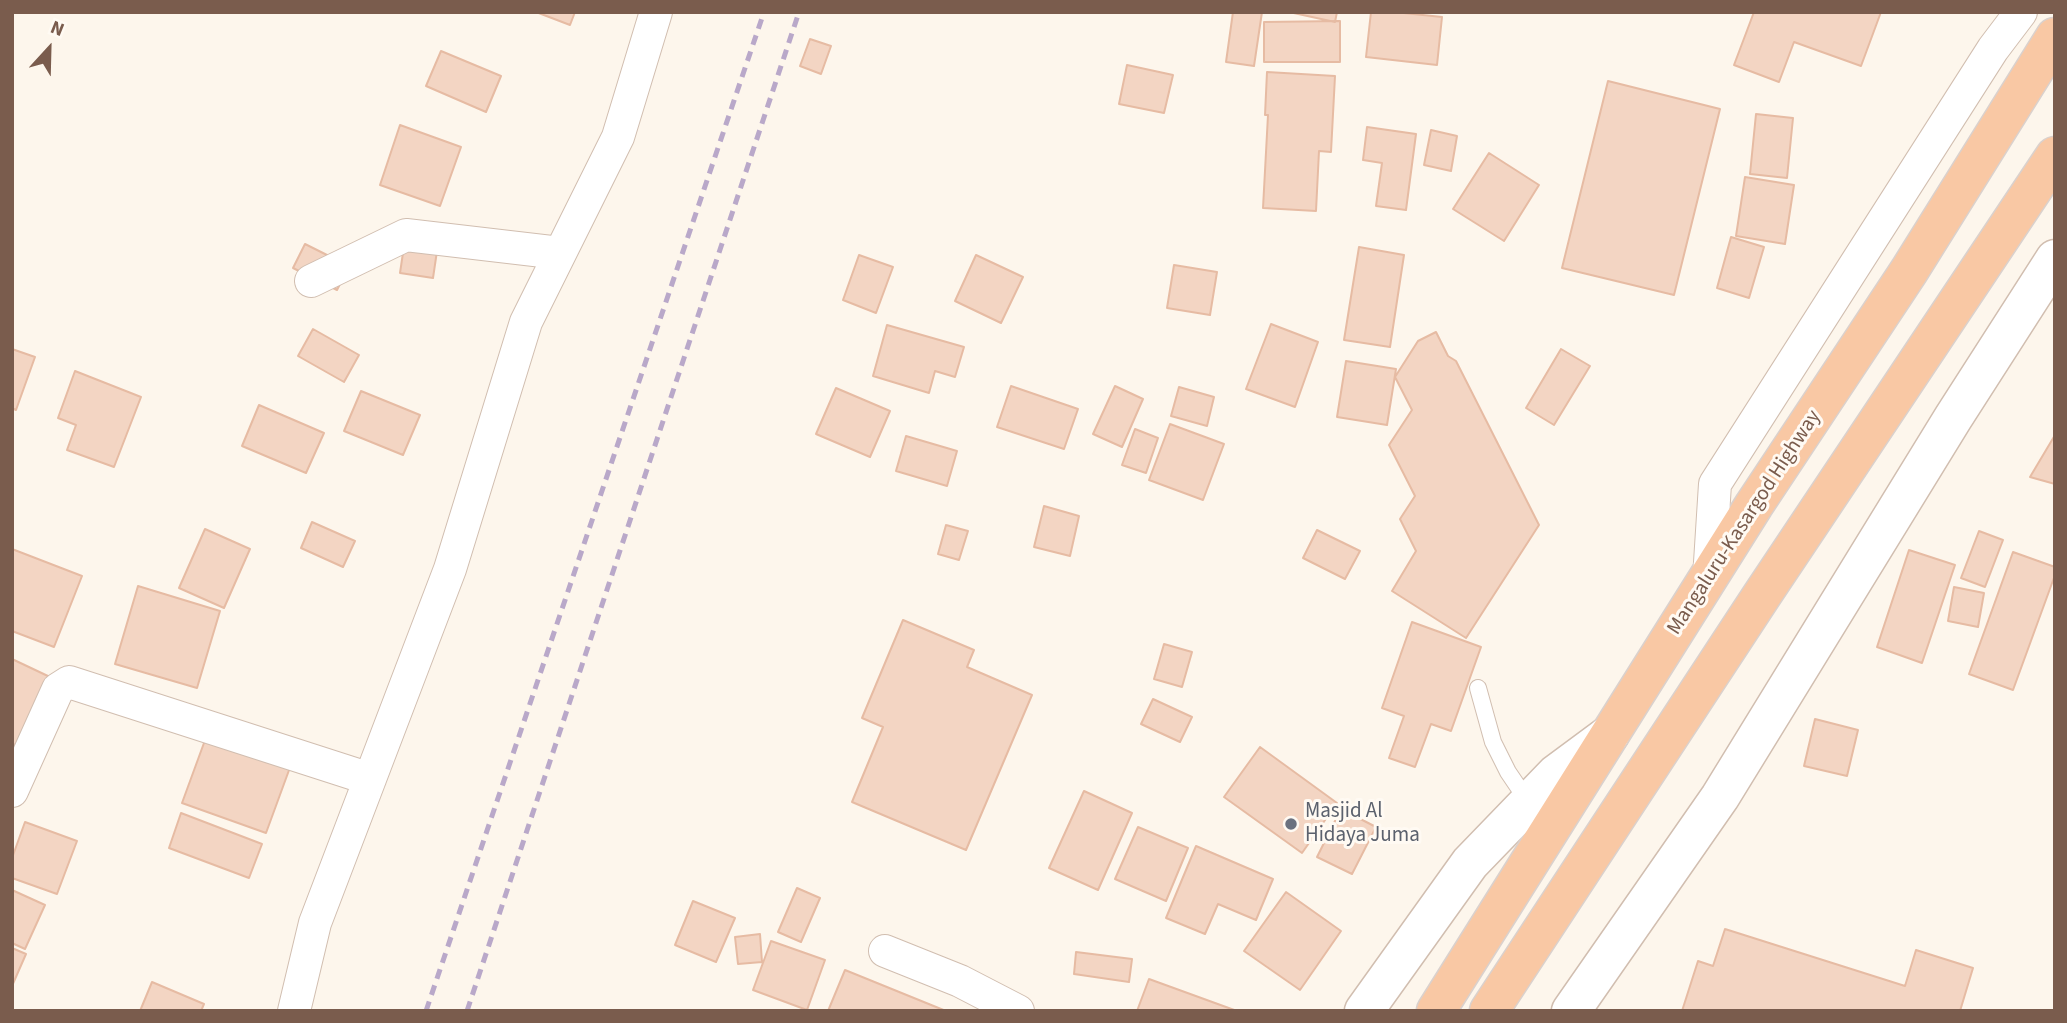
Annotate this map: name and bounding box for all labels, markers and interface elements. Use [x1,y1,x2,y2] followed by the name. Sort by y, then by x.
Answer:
[14,14,84,84] north arrow
[46,14,68,44] text: N
[1663,406,1827,640] street label: Mangaluru-Kasargod Highway
[1305,799,1420,849] place label: Masjid Al Hidaya Juma
[1283,816,1299,832] marker: Masjid Al Hidaya Juma

